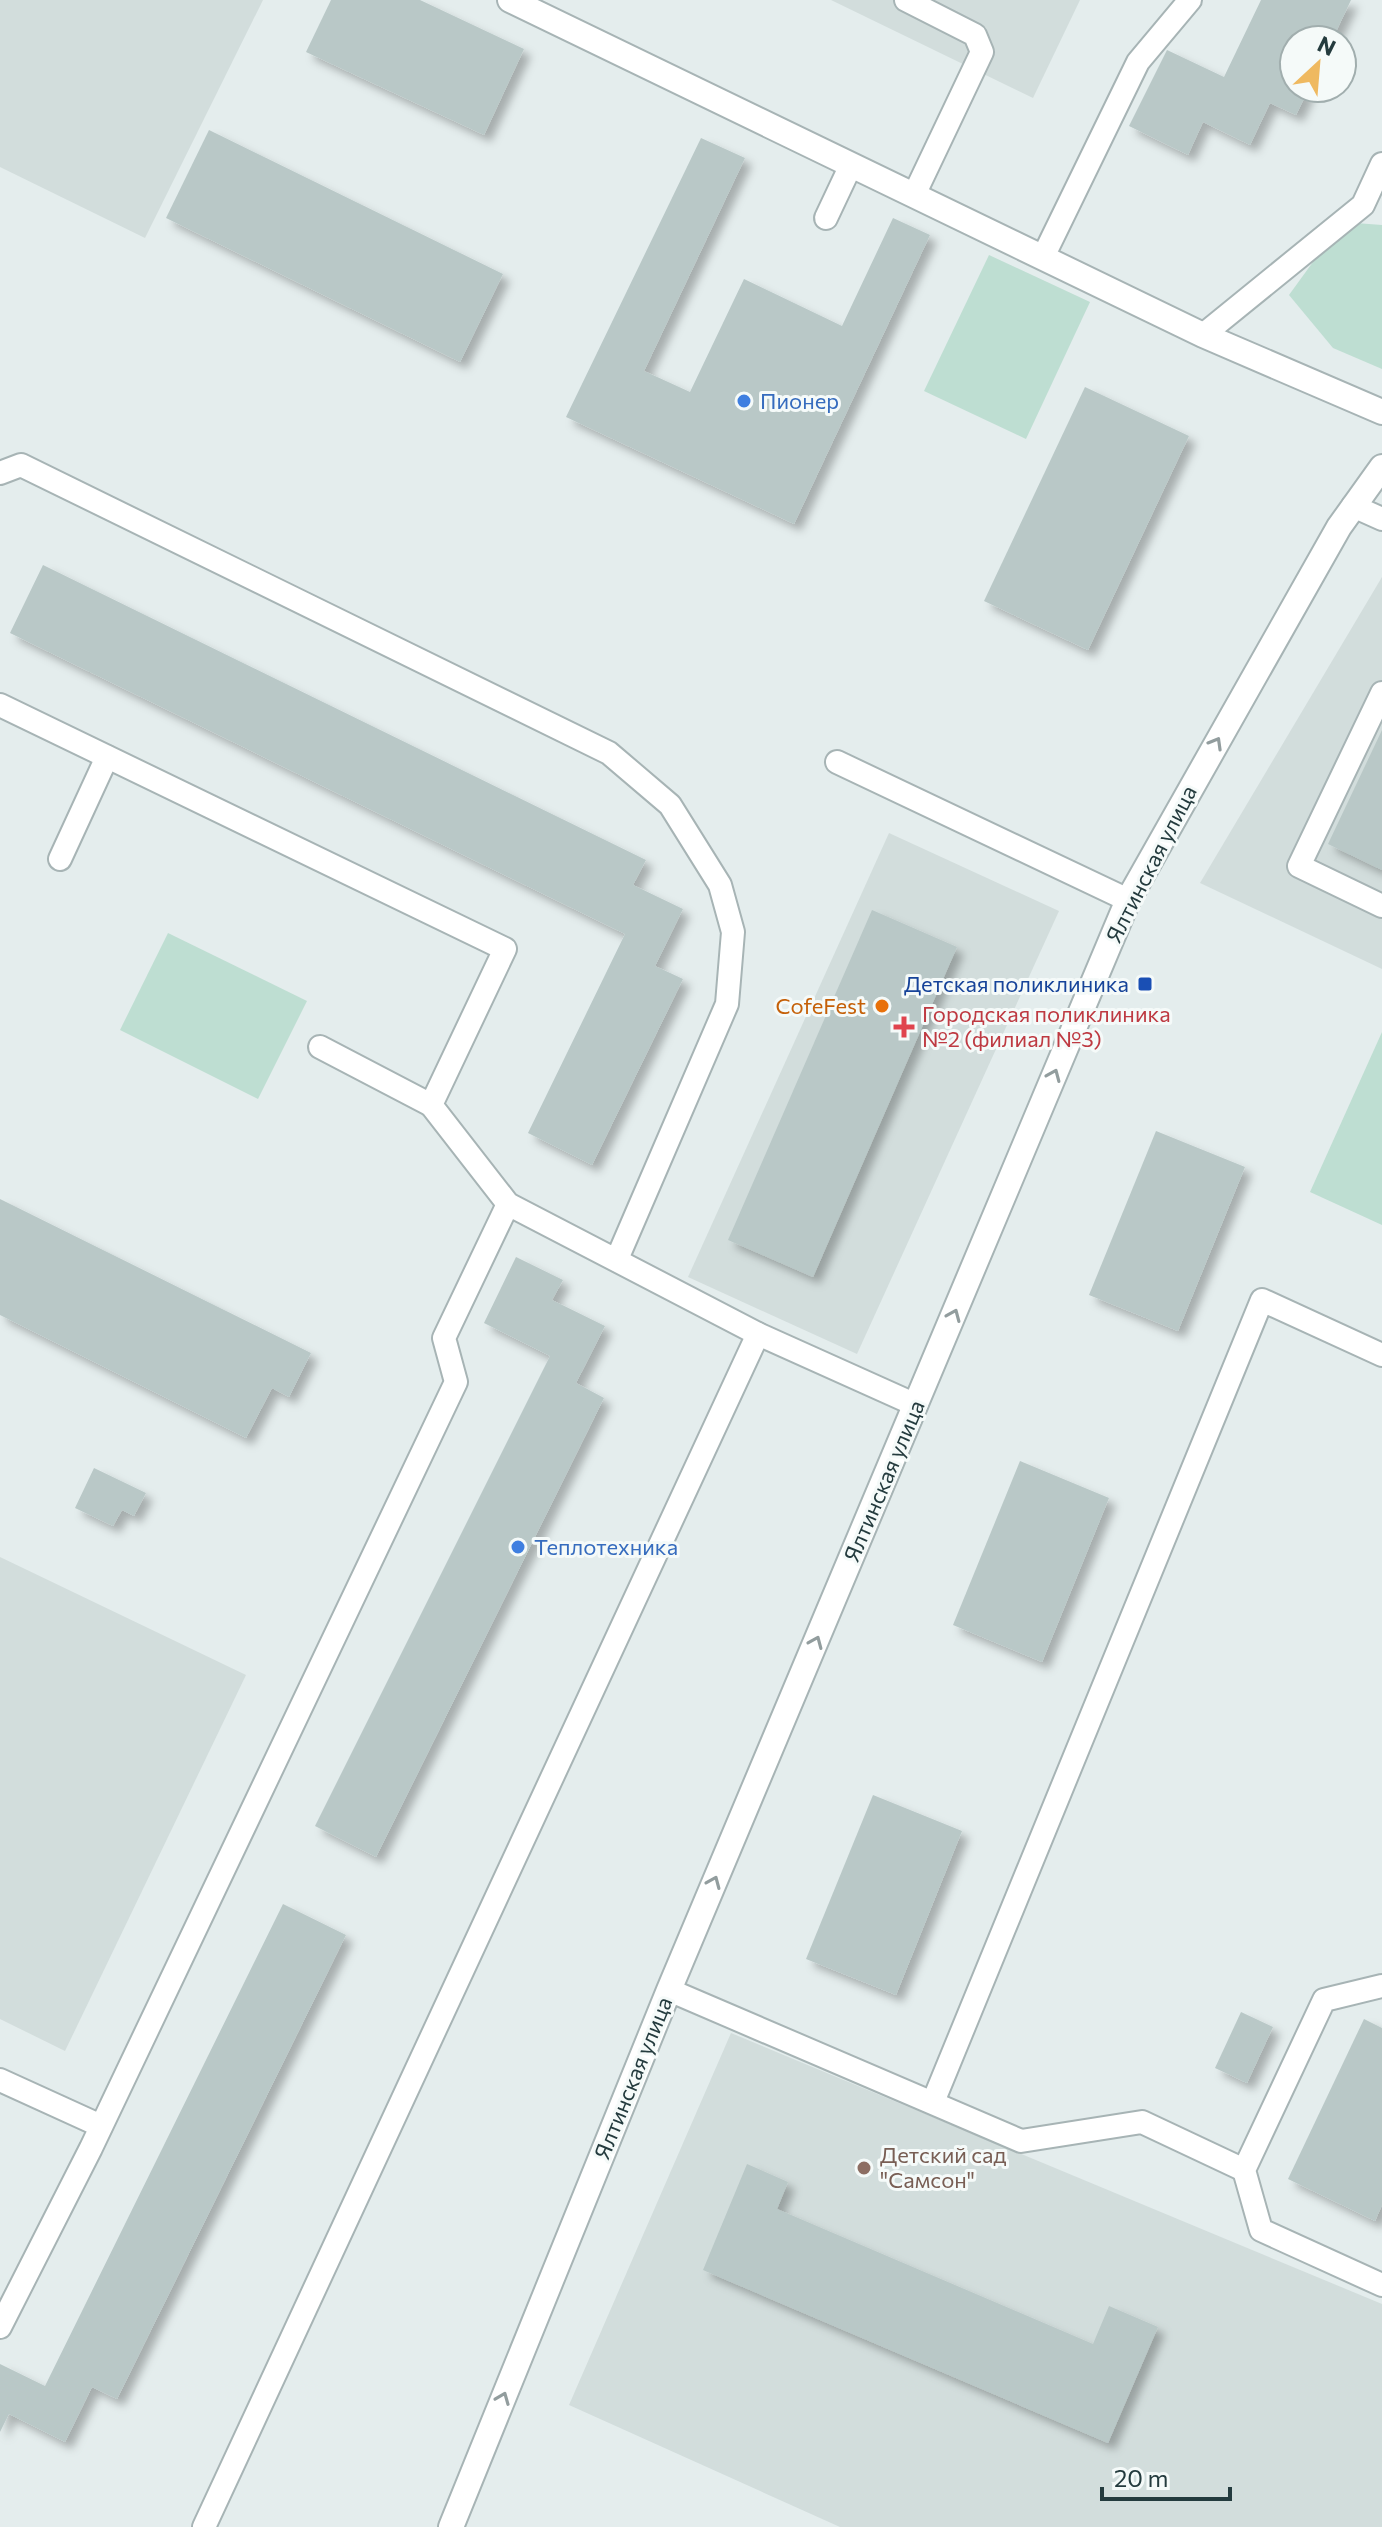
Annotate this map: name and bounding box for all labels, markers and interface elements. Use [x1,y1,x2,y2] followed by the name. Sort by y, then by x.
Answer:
[1278,24,1358,104] north arrow
[1314,30,1340,61] text: N
[760,387,839,414] place label: Пионер
[735,392,753,410] marker: Пионер
[1206,737,1222,752] one-way arrow
[1099,781,1202,947] street label: Ялтинская улица
[904,970,1129,997] place label: Детская поликлиника
[1136,975,1154,993] marker: Детская поликлиника
[775,992,866,1019] place label: CofeFest
[873,997,891,1015] marker: CofeFest
[922,1000,1171,1052] place label: Городская поликлиника №2 (филиал №3)
[893,1016,915,1038] marker: Городская поликлиника №2 (филиал №3)
[1044,1069,1061,1083] one-way arrow
[944,1309,960,1323] one-way arrow
[837,1396,930,1566] street label: Ялтинская улица
[534,1533,678,1560] place label: Теплотехника
[509,1538,527,1556] marker: Теплотехника
[806,1636,822,1650] one-way arrow
[705,1876,721,1890] one-way arrow
[588,1993,677,2163] street label: Ялтинская улица
[880,2141,1006,2193] place label: Детский сад "Самсон"
[855,2159,873,2177] marker: Детский сад "Самсон"
[494,2392,510,2406] one-way arrow
[1102,2451,1230,2501] scale bar
[1114,2463,1168,2492] text: 20 m

